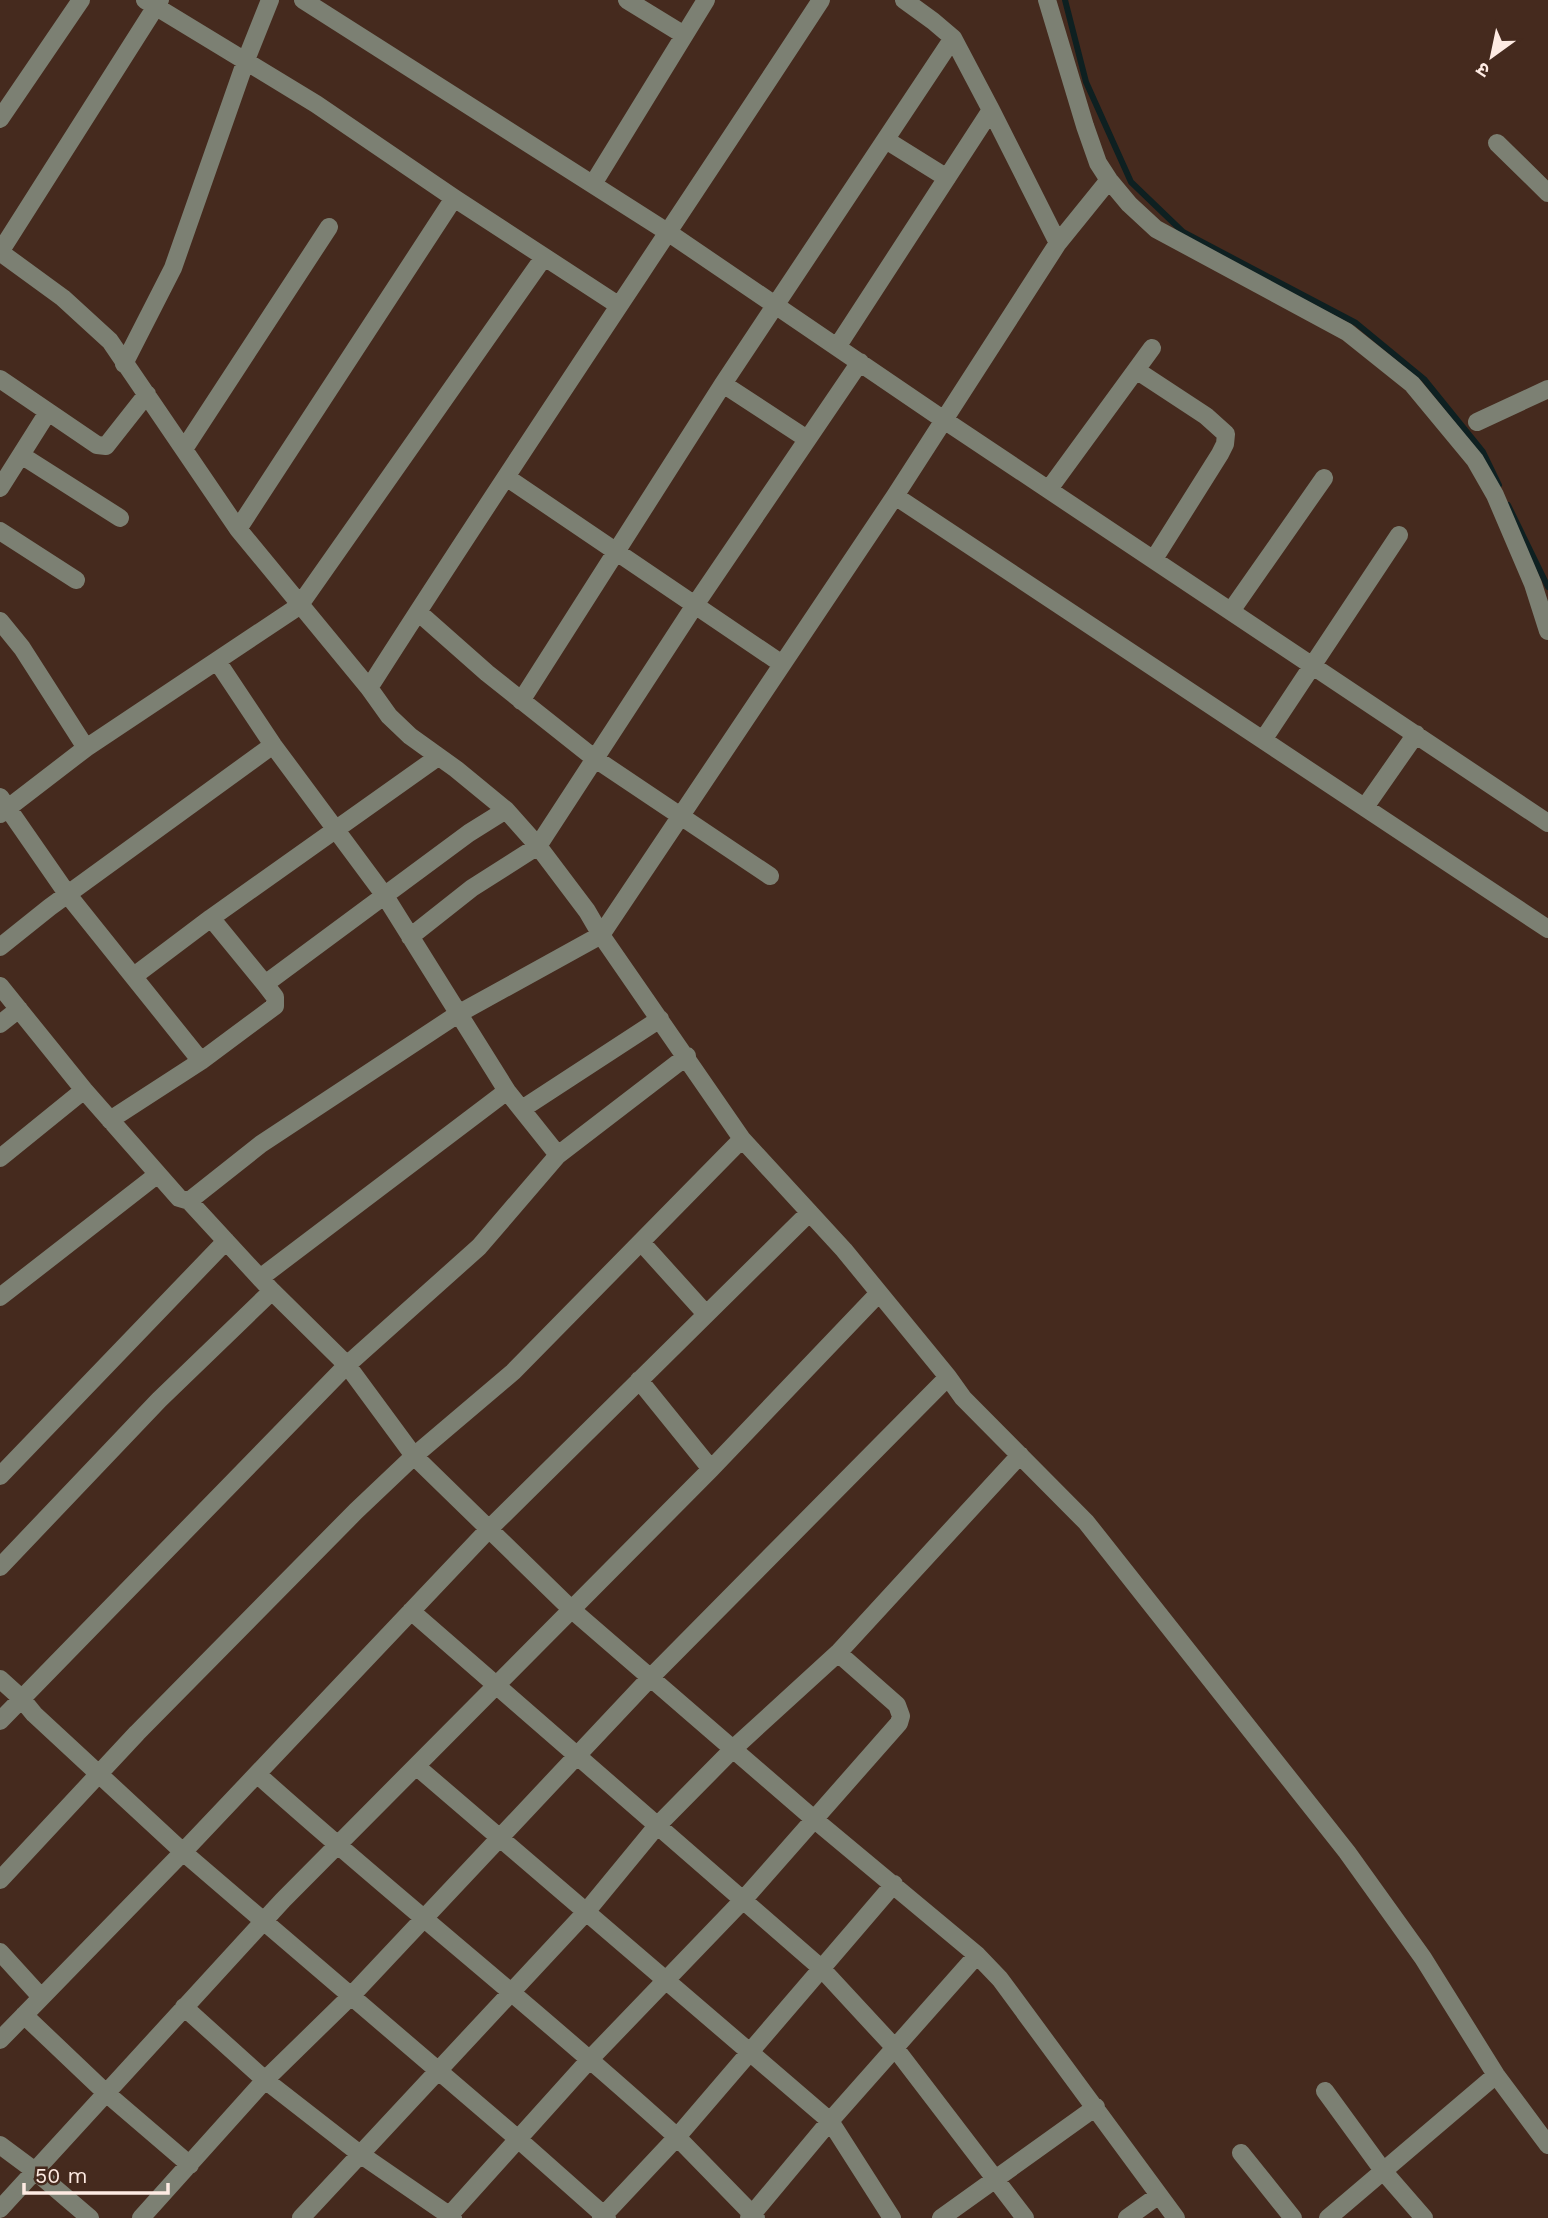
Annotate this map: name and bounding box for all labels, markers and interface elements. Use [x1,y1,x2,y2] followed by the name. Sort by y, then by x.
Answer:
[1457,21,1527,91] north arrow
[1471,57,1494,83] text: उ
[24,2152,168,2196] scale bar
[35,2163,87,2188] text: 50 m

